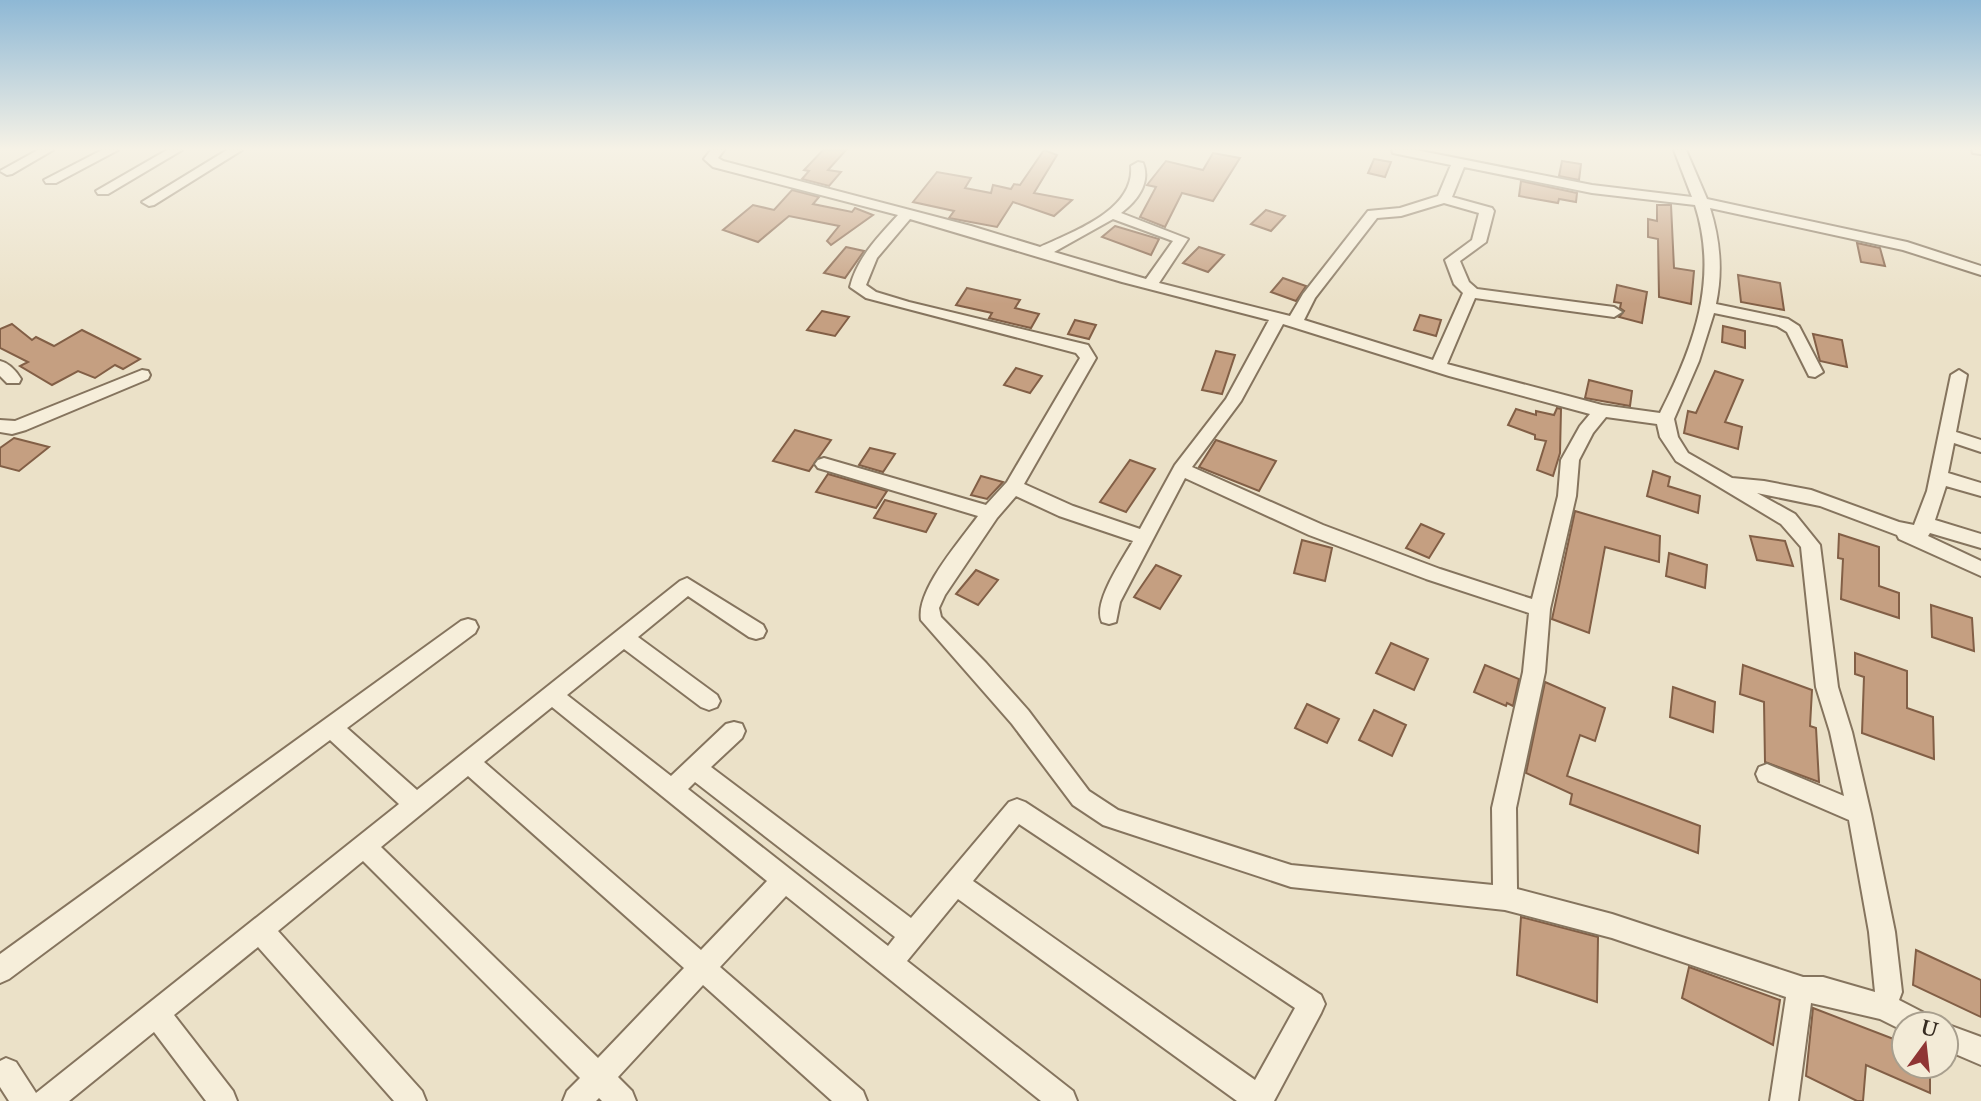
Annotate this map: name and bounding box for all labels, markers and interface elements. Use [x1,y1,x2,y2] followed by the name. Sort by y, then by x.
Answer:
[1890,1010,1960,1080] north arrow
[1918,1016,1941,1042] text: U

